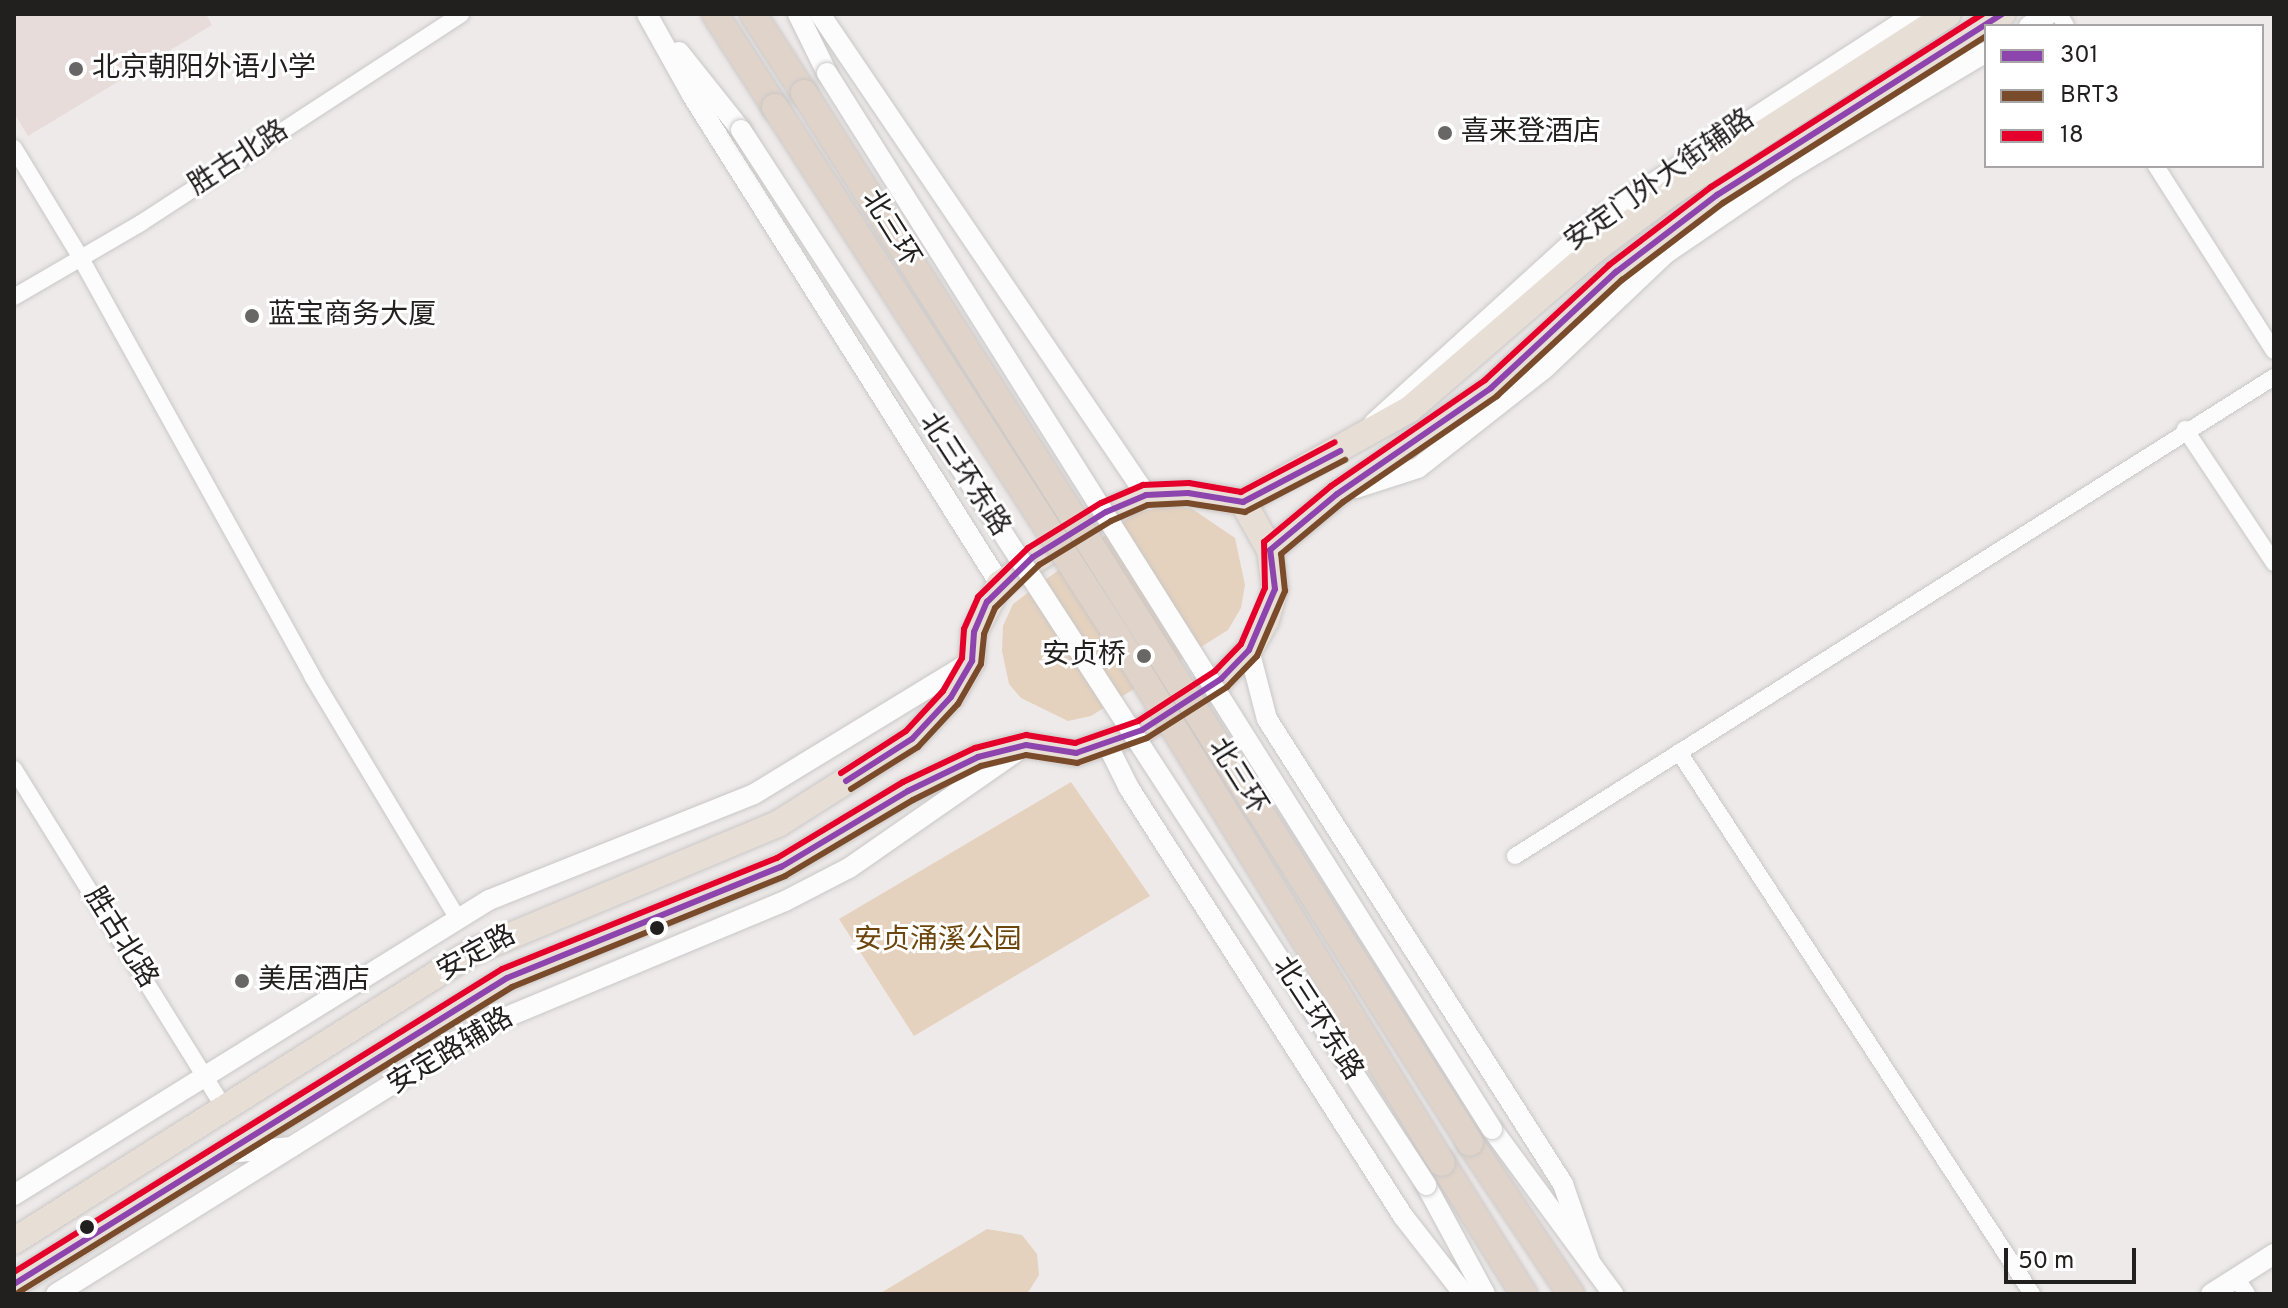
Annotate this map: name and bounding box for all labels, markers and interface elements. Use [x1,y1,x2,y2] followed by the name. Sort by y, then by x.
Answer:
[1984,24,2264,168] legend
[2060,41,2099,71] text: 301
[92,52,316,86] place label: 北京朝阳外语小学
[67,60,85,78] marker: 北京朝阳外语小学
[2060,81,2119,111] text: BRT3
[1559,103,1761,259] street label: 安定门外大街辅路
[183,114,295,204] street label: 胜古北路
[1461,116,1601,150] place label: 喜来登酒店
[2060,121,2084,151] text: 18
[1436,124,1454,142] marker: 喜来登酒店
[853,184,927,274] street label: 北三环
[268,299,436,333] place label: 蓝宝商务大厦
[243,307,261,325] marker: 蓝宝商务大厦
[912,407,1016,543] street label: 北三环东路
[1042,639,1126,673] place label: 安贞桥
[1133,645,1155,667] marker: 安贞桥
[1200,732,1274,822] street label: 北三环
[76,882,164,994] street label: 胜古北路
[432,919,522,989] street label: 安定路
[649,920,665,936] unlabelled marker
[854,924,1022,958] park label: 安贞涌溪公园
[1265,951,1369,1087] street label: 北三环东路
[258,964,370,998] place label: 美居酒店
[233,972,251,990] marker: 美居酒店
[382,1002,520,1102] street label: 安定路辅路
[79,1219,95,1235] unlabelled marker
[2008,1232,2140,1282] scale bar
[2018,1247,2074,1277] text: 50 m

